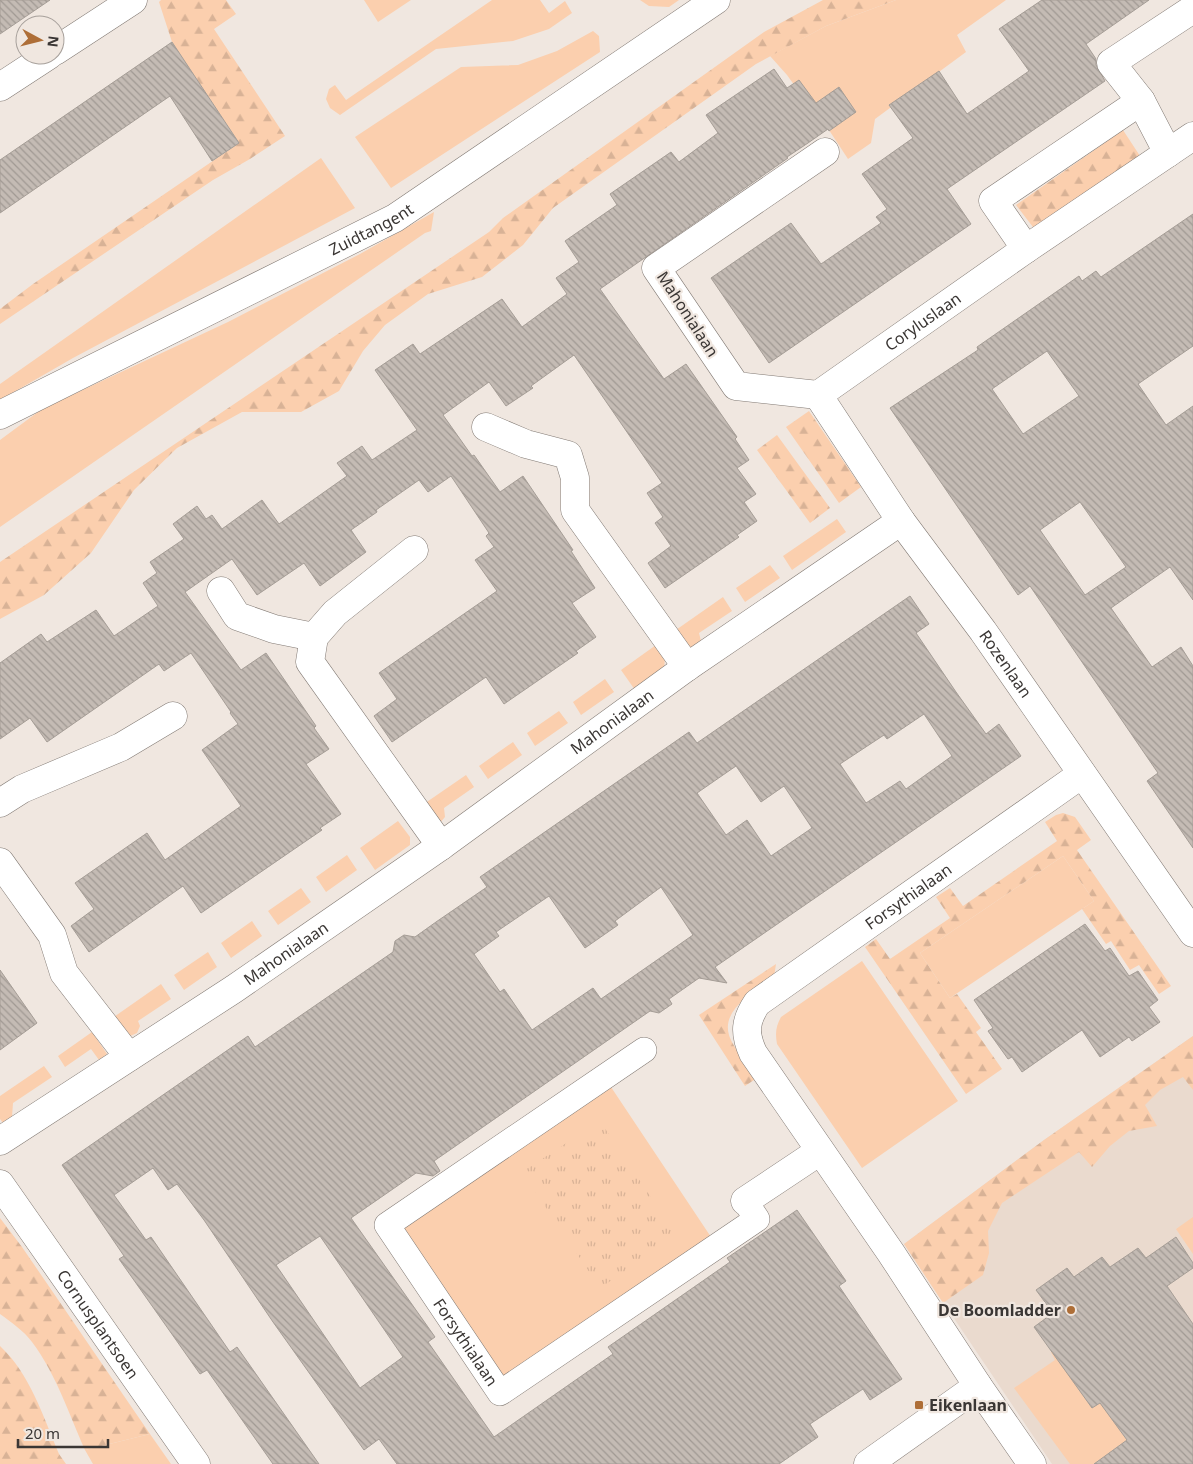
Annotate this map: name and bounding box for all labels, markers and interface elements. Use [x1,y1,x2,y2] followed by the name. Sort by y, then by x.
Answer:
[15,15,65,65] north arrow
[43,35,64,48] text: N
[325,198,418,260] street label: Zuidtangent
[652,267,724,361] street label: Mahonialaan
[880,287,965,356] street label: Coryluslaan
[975,625,1037,702] street label: Rozenlaan
[566,684,658,759] street label: Mahonialaan
[861,858,956,935] street label: Forsythialaan
[239,916,332,990] street label: Mahonialaan
[52,1265,144,1383] street label: Cornusplantsoen
[428,1294,503,1390] street label: Forsythialaan
[938,1299,1061,1321] place label: De Boomladder
[1065,1304,1077,1316] marker: De Boomladder
[929,1394,1007,1416] place label: Eikenlaan
[913,1399,925,1411] marker: Eikenlaan
[18,1416,108,1448] scale bar
[25,1423,60,1443] text: 20 m

